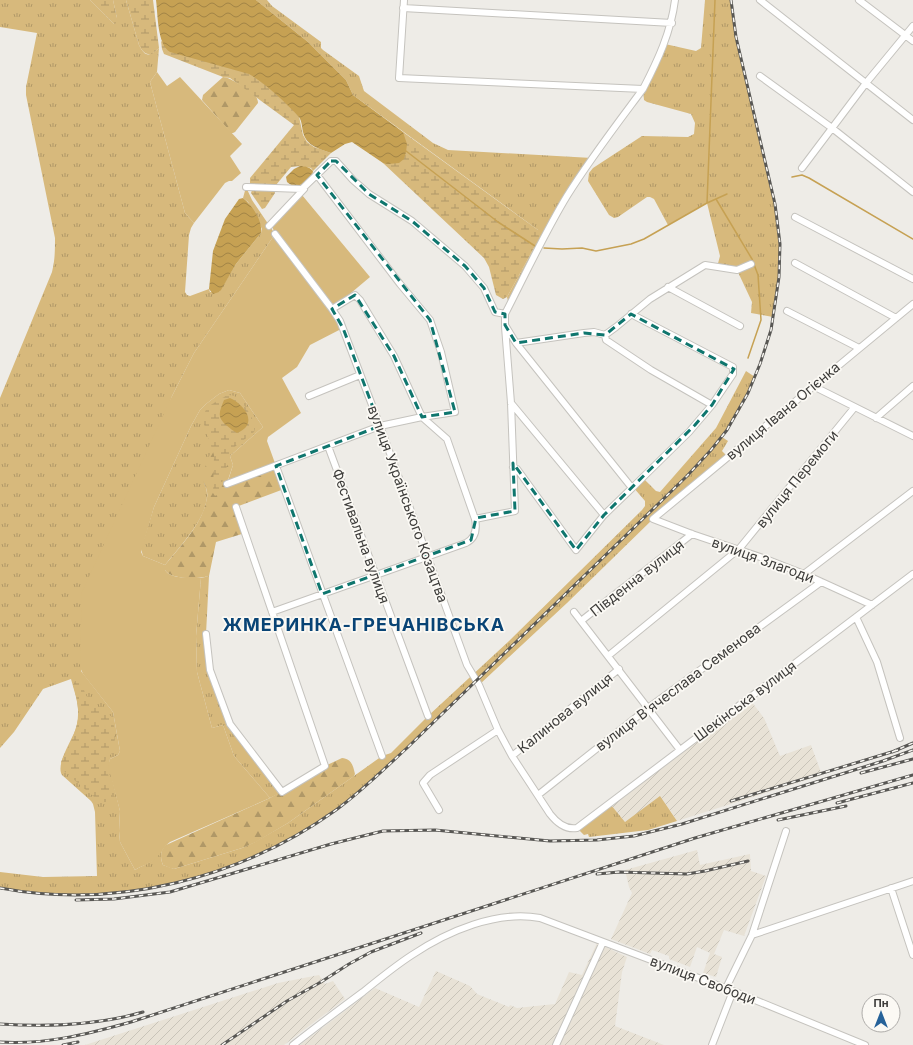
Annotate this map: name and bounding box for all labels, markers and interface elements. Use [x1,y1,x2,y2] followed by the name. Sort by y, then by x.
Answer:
[722,358,843,463] street label: вулиця Івана Огієнка
[365,403,452,605] street label: вулиця Українського Козацтва
[752,426,841,531] street label: вулиця Перемоги
[329,466,394,605] street label: Фестивальна вулиця
[710,533,817,586] street label: вулиця Злагоди
[586,536,687,620] street label: Південна вулиця
[223,614,505,635] district label: ЖМЕРИНКА-ГРЕЧАНІВСЬКА
[592,619,764,754] street label: вулиця В'ячеслава Семенова
[690,657,799,745] street label: Шекінська вулиця
[514,669,616,756] street label: Калинова вулиця
[648,952,758,1008] street label: вулиця Свободи
[861,993,901,1033] north arrow
[873,996,889,1010] text: Пн

